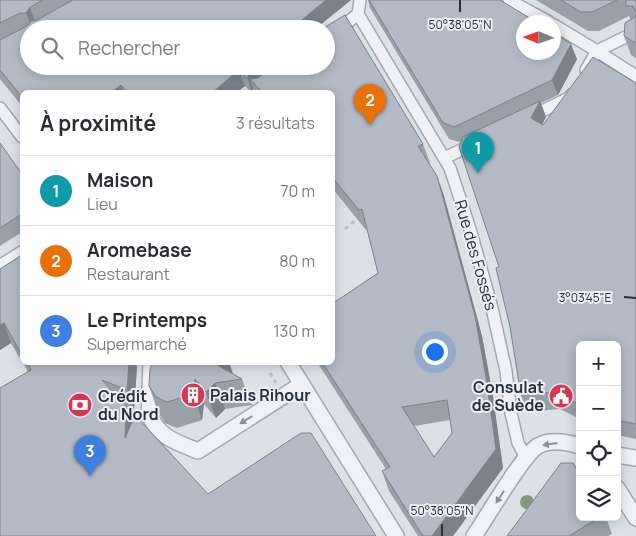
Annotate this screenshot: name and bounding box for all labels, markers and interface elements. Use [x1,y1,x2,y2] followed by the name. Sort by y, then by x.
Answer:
[516,15,561,60] north arrow
[429,16,491,33] text: 50°38'05"N
[20,20,335,75] search box
[38,34,66,62] icon: search
[78,35,180,61] text: Rechercher
[354,84,386,125] pin: 2
[40,109,156,137] text: À proximité
[236,112,315,134] text: 3 résultats
[462,132,494,173] pin: 1
[87,167,153,193] text: Maison
[52,180,60,202] text: 1
[280,180,315,202] text: 70 m
[87,193,118,215] text: Lieu
[450,197,502,313] street label: Rue des Fossés
[87,237,192,263] text: Aromebase
[51,250,61,272] text: 2
[279,250,315,272] text: 80 m
[87,263,170,285] text: Restaurant
[559,289,611,306] text: 3°03'45"E
[87,307,207,333] text: Le Printemps
[51,320,61,342] text: 3
[273,320,315,342] text: 130 m
[87,333,187,355] text: Supermarché
[422,339,448,365] your location
[576,341,621,521] map controls
[576,341,621,386] button: +
[472,376,544,416] place label: Consulat de Suède
[180,382,206,408] building icon: Palais Rihour
[548,383,574,409] public building icon: Consulat de Suède
[210,384,311,406] place label: Palais Rihour
[98,385,159,425] place label: Crédit du Nord
[576,386,621,431] button: −
[67,392,93,418] bank icon: Crédit du Nord
[240,415,253,425] one-way arrow
[576,431,621,476] button: locate
[74,435,106,476] pin: 3
[542,440,558,448] one-way arrow
[576,476,621,521] button: layers
[495,490,505,504] one-way arrow
[411,502,473,519] text: 50°38'05"N

